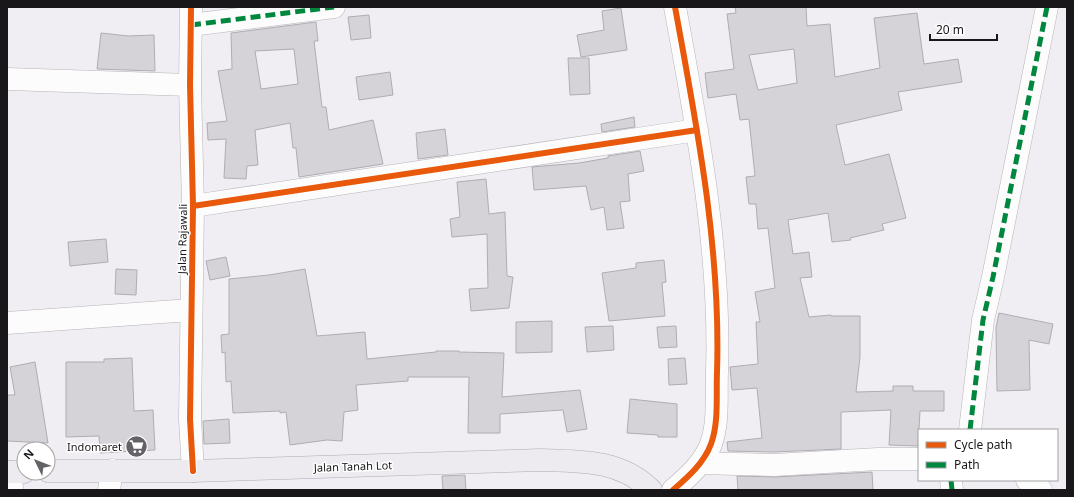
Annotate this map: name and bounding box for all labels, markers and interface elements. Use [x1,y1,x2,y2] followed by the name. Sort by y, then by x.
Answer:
[930,16,997,42] scale bar
[936,21,964,38] text: 20 m
[174,204,190,275] street label: Jalan Rajawali
[918,429,1058,481] legend
[124,433,150,459] supermarket icon: Indomaret
[954,436,1012,453] text: Cycle path
[67,439,122,454] place label: Indomaret
[16,441,56,481] north arrow
[20,445,37,462] text: N
[954,456,980,473] text: Path
[313,457,392,475] street label: Jalan Tanah Lot

